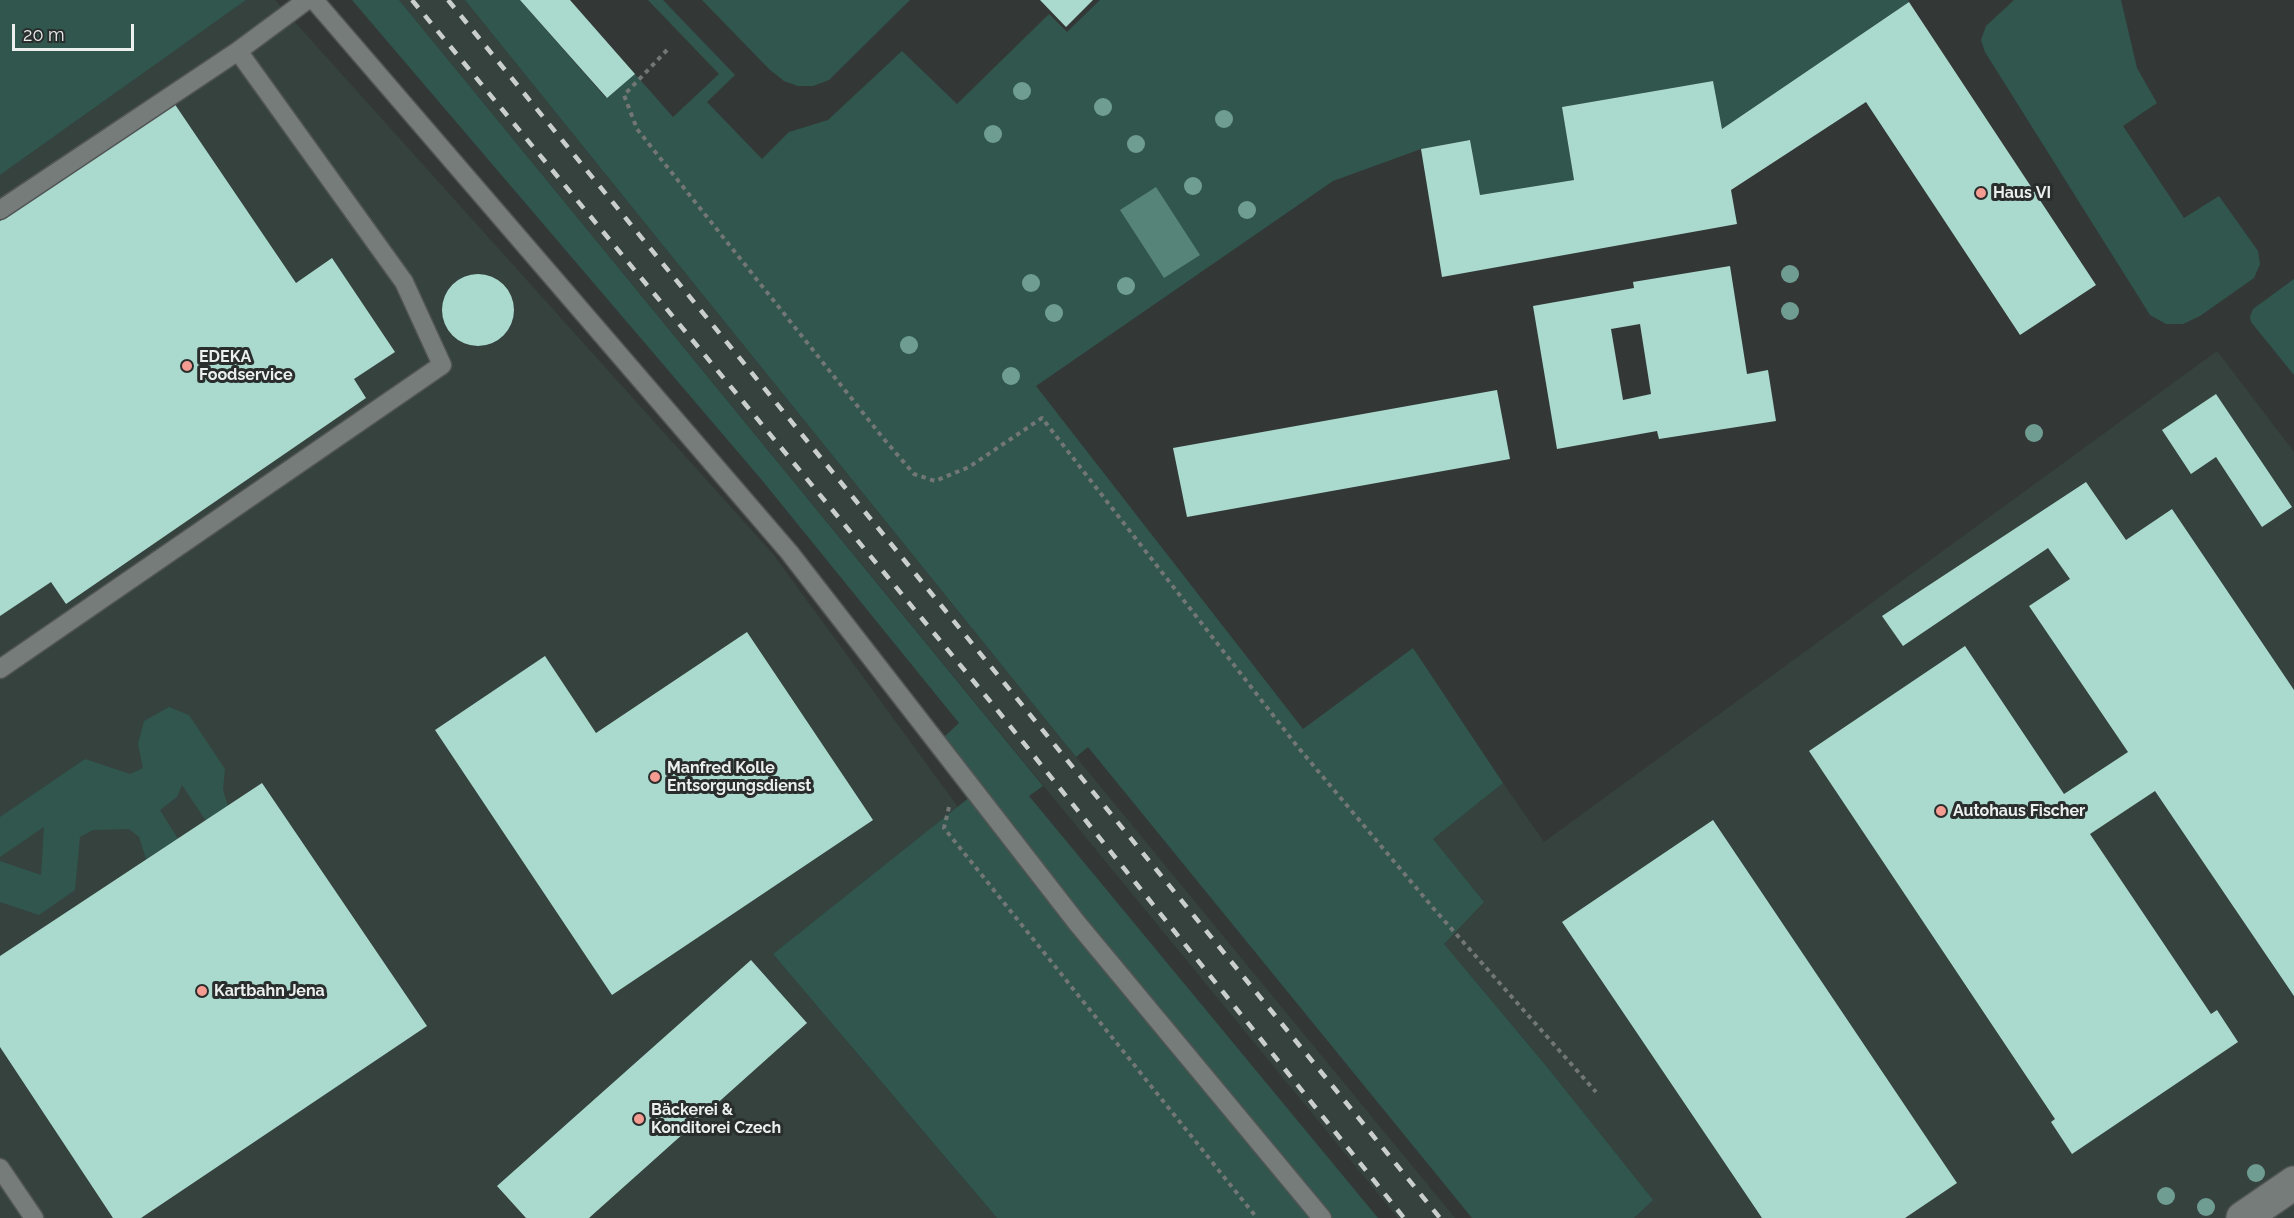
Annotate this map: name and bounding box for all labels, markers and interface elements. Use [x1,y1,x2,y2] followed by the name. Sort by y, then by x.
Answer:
[15,12,136,50] scale bar
[23,24,65,45] text: 20 m
[1993,183,2051,203] place label: Haus VI
[1974,186,1988,200] marker: Haus VI
[199,347,292,385] place label: EDEKA Foodservice
[180,359,194,373] marker: EDEKA Foodservice
[667,758,811,796] place label: Manfred Kolle Entsorgungsdienst
[648,770,662,784] marker: Manfred Kolle Entsorgungsdienst
[1953,801,2085,821] place label: Autohaus Fischer
[1934,804,1948,818] marker: Autohaus Fischer
[214,981,325,1001] place label: Kartbahn Jena
[195,984,209,998] marker: Kartbahn Jena
[651,1100,781,1138] place label: Bäckerei & Konditorei Czech
[632,1112,646,1126] marker: Bäckerei & Konditorei Czech

